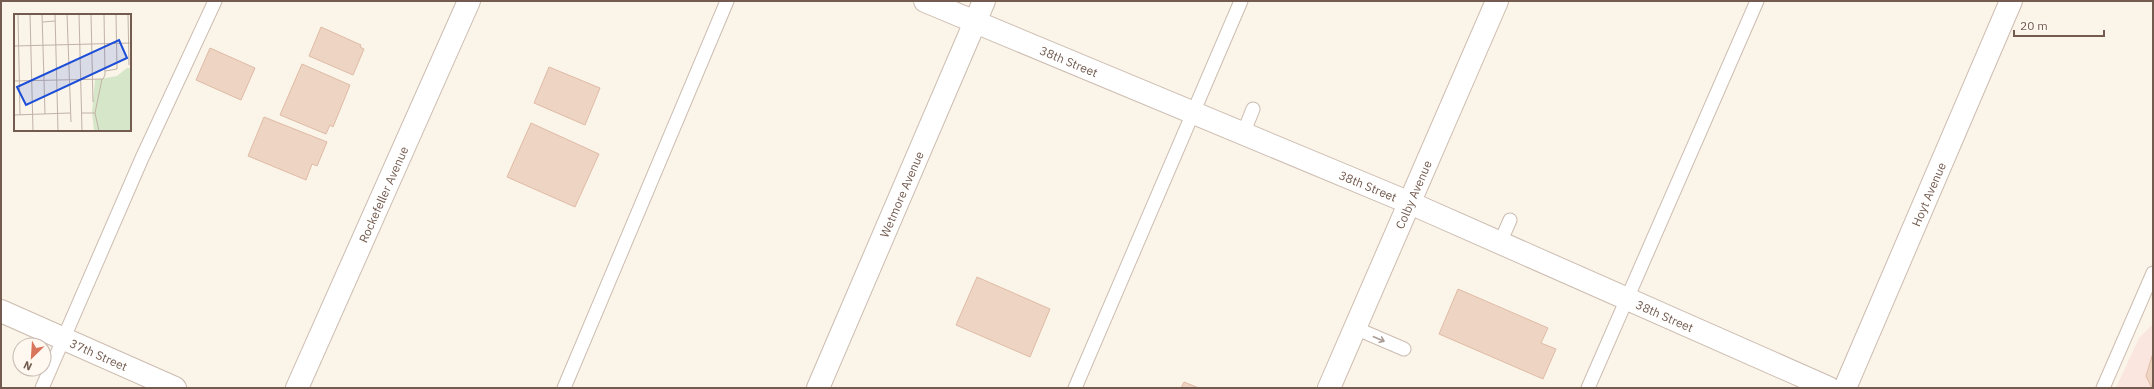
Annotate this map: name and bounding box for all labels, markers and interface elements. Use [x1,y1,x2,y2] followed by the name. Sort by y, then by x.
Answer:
[2014,12,2104,38] scale bar
[14,14,131,131] inset map
[2020,18,2048,33] text: 20 m
[1038,42,1100,80] street label: 38th Street
[355,143,411,245] street label: Rockefeller Avenue
[876,148,926,240] street label: Wetmore Avenue
[1392,157,1435,231] street label: Colby Avenue
[1908,159,1949,228] street label: Hoyt Avenue
[1337,167,1399,204] street label: 38th Street
[1634,296,1696,335] street label: 38th Street
[68,335,130,374] street label: 37th Street
[1373,335,1385,343] one-way arrow
[12,337,52,377] north arrow
[21,358,34,374] text: N

